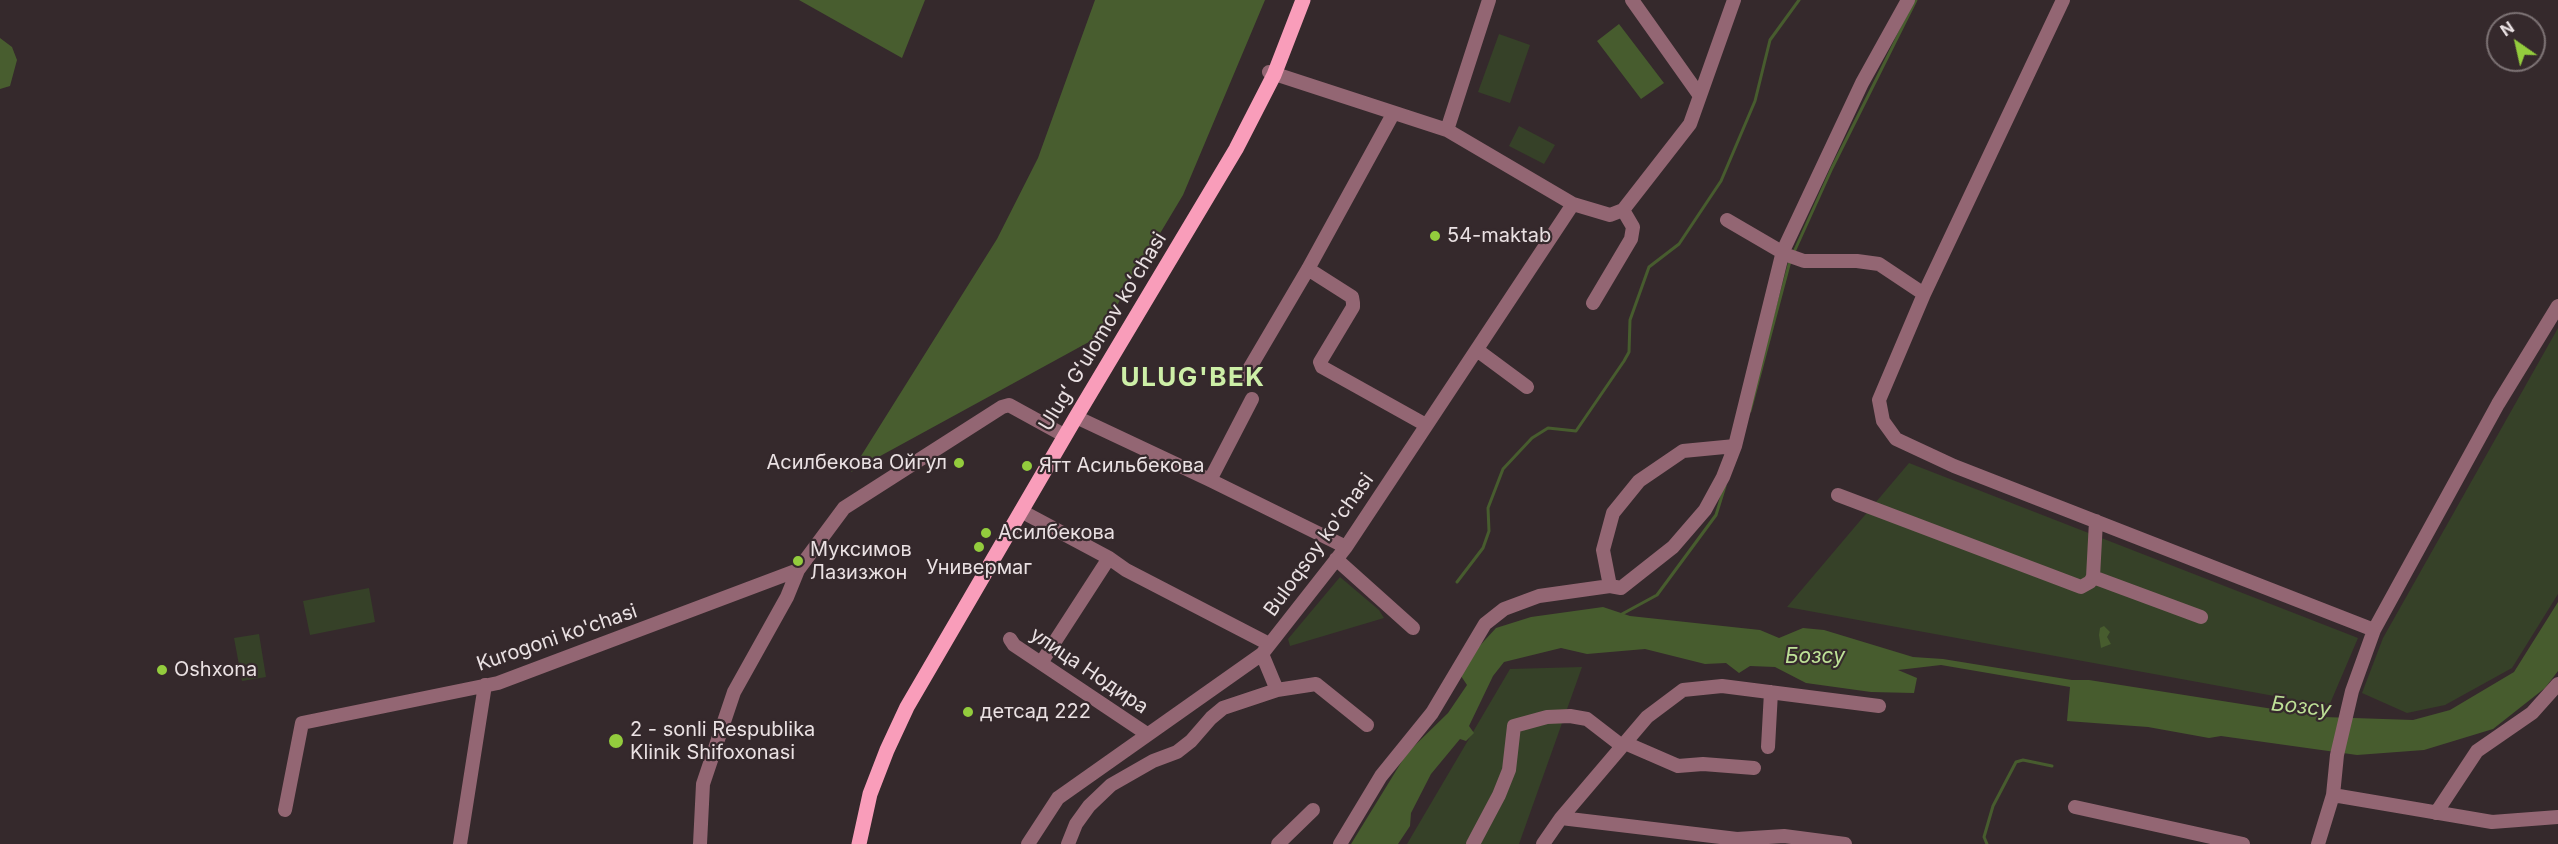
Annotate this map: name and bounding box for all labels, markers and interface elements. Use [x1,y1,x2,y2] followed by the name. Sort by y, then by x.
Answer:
[2486,12,2546,72] north arrow
[2496,17,2518,40] text: N
[1447,224,1551,248] place label: 54-maktab
[1034,228,1172,436] street label: Ulugʻ Gʻulomov koʻchasi
[1428,229,1442,243] marker: 54-maktab
[1121,362,1265,394] district label: ULUG'BEK
[766,451,947,475] place label: Асилбекова Ойгул
[1039,454,1205,478] place label: Ятт Асильбекова
[952,456,966,470] marker: Асилбекова Ойгул
[1020,459,1034,473] marker: Ятт Асильбекова
[1259,469,1379,621] street label: Buloqsoy ko'chasi
[998,521,1115,545] place label: Асилбекова
[979,526,993,540] marker: Асилбекова
[810,538,912,585] place label: Муксимов Лазизжон
[972,540,986,554] marker: Универмаг
[791,554,805,568] marker: Муксимов Лазизжон
[926,556,1032,580] place label: Универмаг
[474,599,640,677] street label: Kurogoni ko'chasi
[1025,623,1153,719] street label: улица Нодира
[1785,644,1845,670] water label: Бозсу
[174,658,257,682] place label: Oshxona
[155,663,169,677] marker: Oshxona
[2270,691,2332,723] water label: Бозсу
[980,700,1091,724] place label: детсад 222
[961,705,975,719] marker: детсад 222
[630,718,815,765] place label: 2 - sonli Respublika Klinik Shifoxonasi
[607,732,625,750] marker: 2 - sonli Respublika Klinik Shifoxonasi

